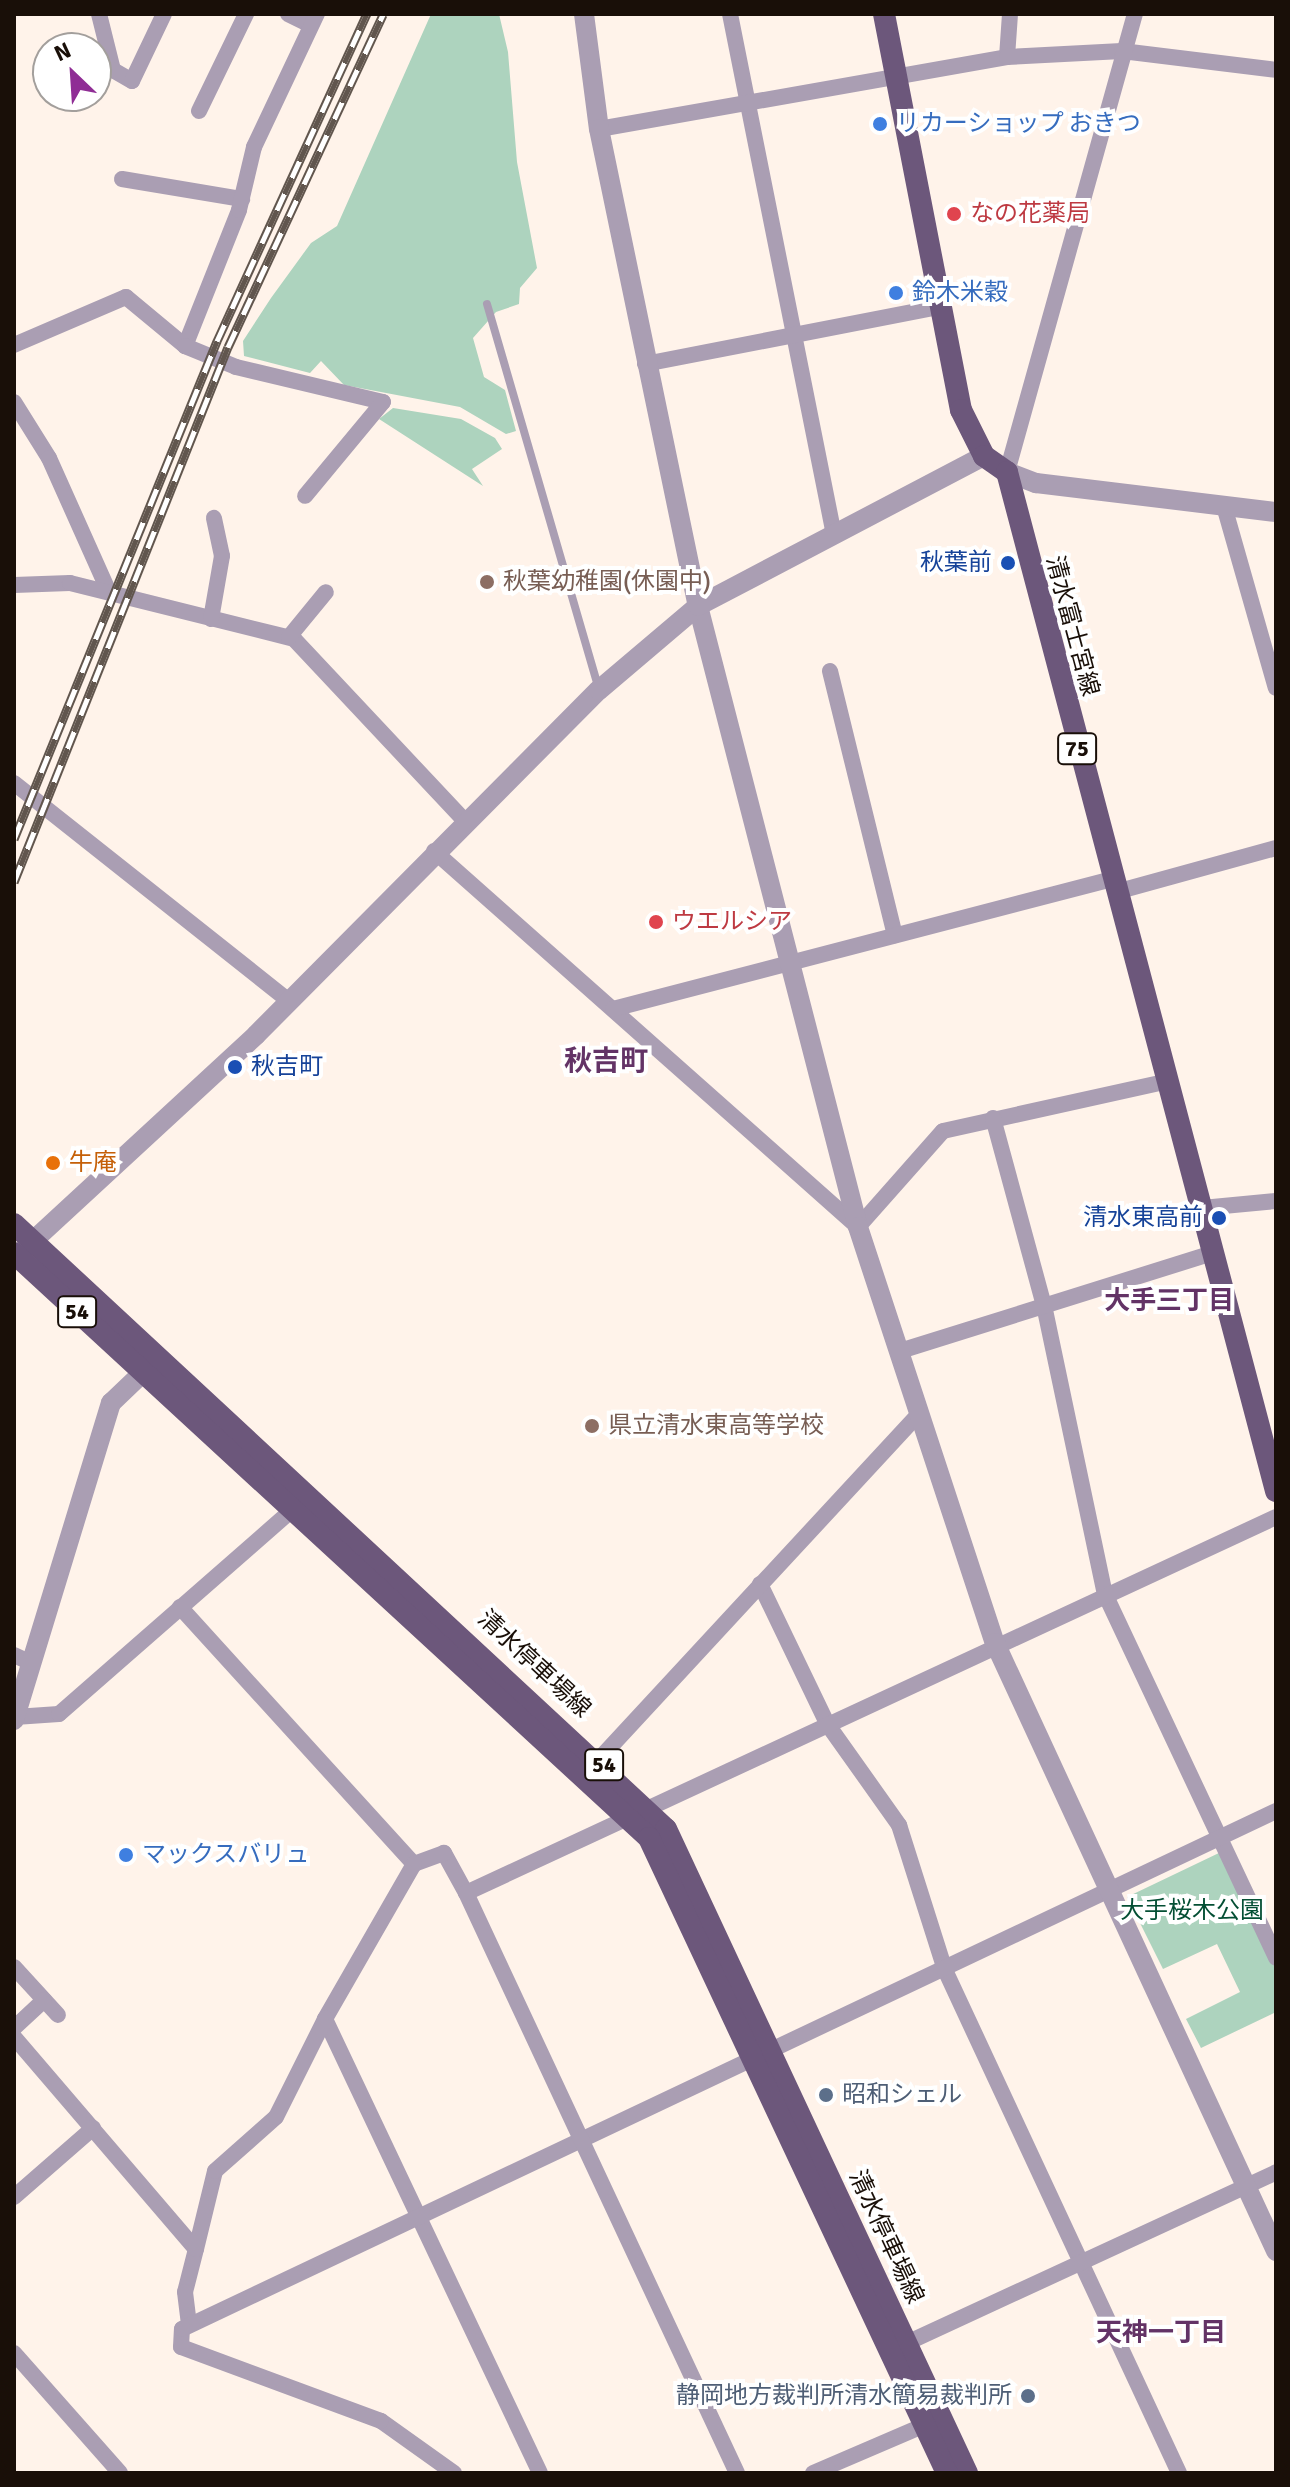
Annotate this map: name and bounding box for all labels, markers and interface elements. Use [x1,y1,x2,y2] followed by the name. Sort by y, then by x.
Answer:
[32,32,112,112] north arrow
[50,36,75,67] text: N
[896,110,1141,138] place label: リカーショップ おきつ
[871,115,889,133] marker: リカーショップ おきつ
[970,200,1090,228] place label: なの花薬局
[945,205,963,223] marker: なの花薬局
[912,279,1008,307] place label: 鈴木米穀
[887,284,905,302] marker: 鈴木米穀
[920,549,992,577] place label: 秋葉前
[1039,553,1105,699] street label: 清水富士宮線
[999,554,1017,572] marker: 秋葉前
[503,568,711,596] place label: 秋葉幼稚園(休園中)
[478,573,496,591] marker: 秋葉幼稚園(休園中)
[1057,731,1097,767] road number: 75
[672,908,792,936] place label: ウエルシア
[647,913,665,931] marker: ウエルシア
[564,1044,648,1078] district label: 秋吉町
[251,1053,323,1081] place label: 秋吉町
[226,1058,244,1076] marker: 秋吉町
[69,1149,117,1177] place label: 牛庵
[44,1154,62,1172] marker: 牛庵
[1083,1204,1203,1232] place label: 清水東高前
[1210,1209,1228,1227] marker: 清水東高前
[1104,1286,1234,1318] district label: 大手三丁目
[57,1294,97,1330] road number: 54
[608,1412,824,1440] place label: 県立清水東高等学校
[583,1417,601,1435] marker: 県立清水東高等学校
[472,1604,596,1724] street label: 清水停車場線
[584,1747,624,1783] road number: 54
[142,1841,310,1869] place label: マックスバリュ
[117,1846,135,1864] marker: マックスバリュ
[1120,1897,1264,1925] park label: 大手桜木公園
[842,2081,962,2109] place label: 昭和シェル
[817,2086,835,2104] marker: 昭和シェル
[843,2166,929,2308] street label: 清水停車場線
[1096,2318,1226,2350] district label: 天神一丁目
[676,2382,1012,2410] place label: 静岡地方裁判所清水簡易裁判所
[1019,2387,1037,2405] marker: 静岡地方裁判所清水簡易裁判所

